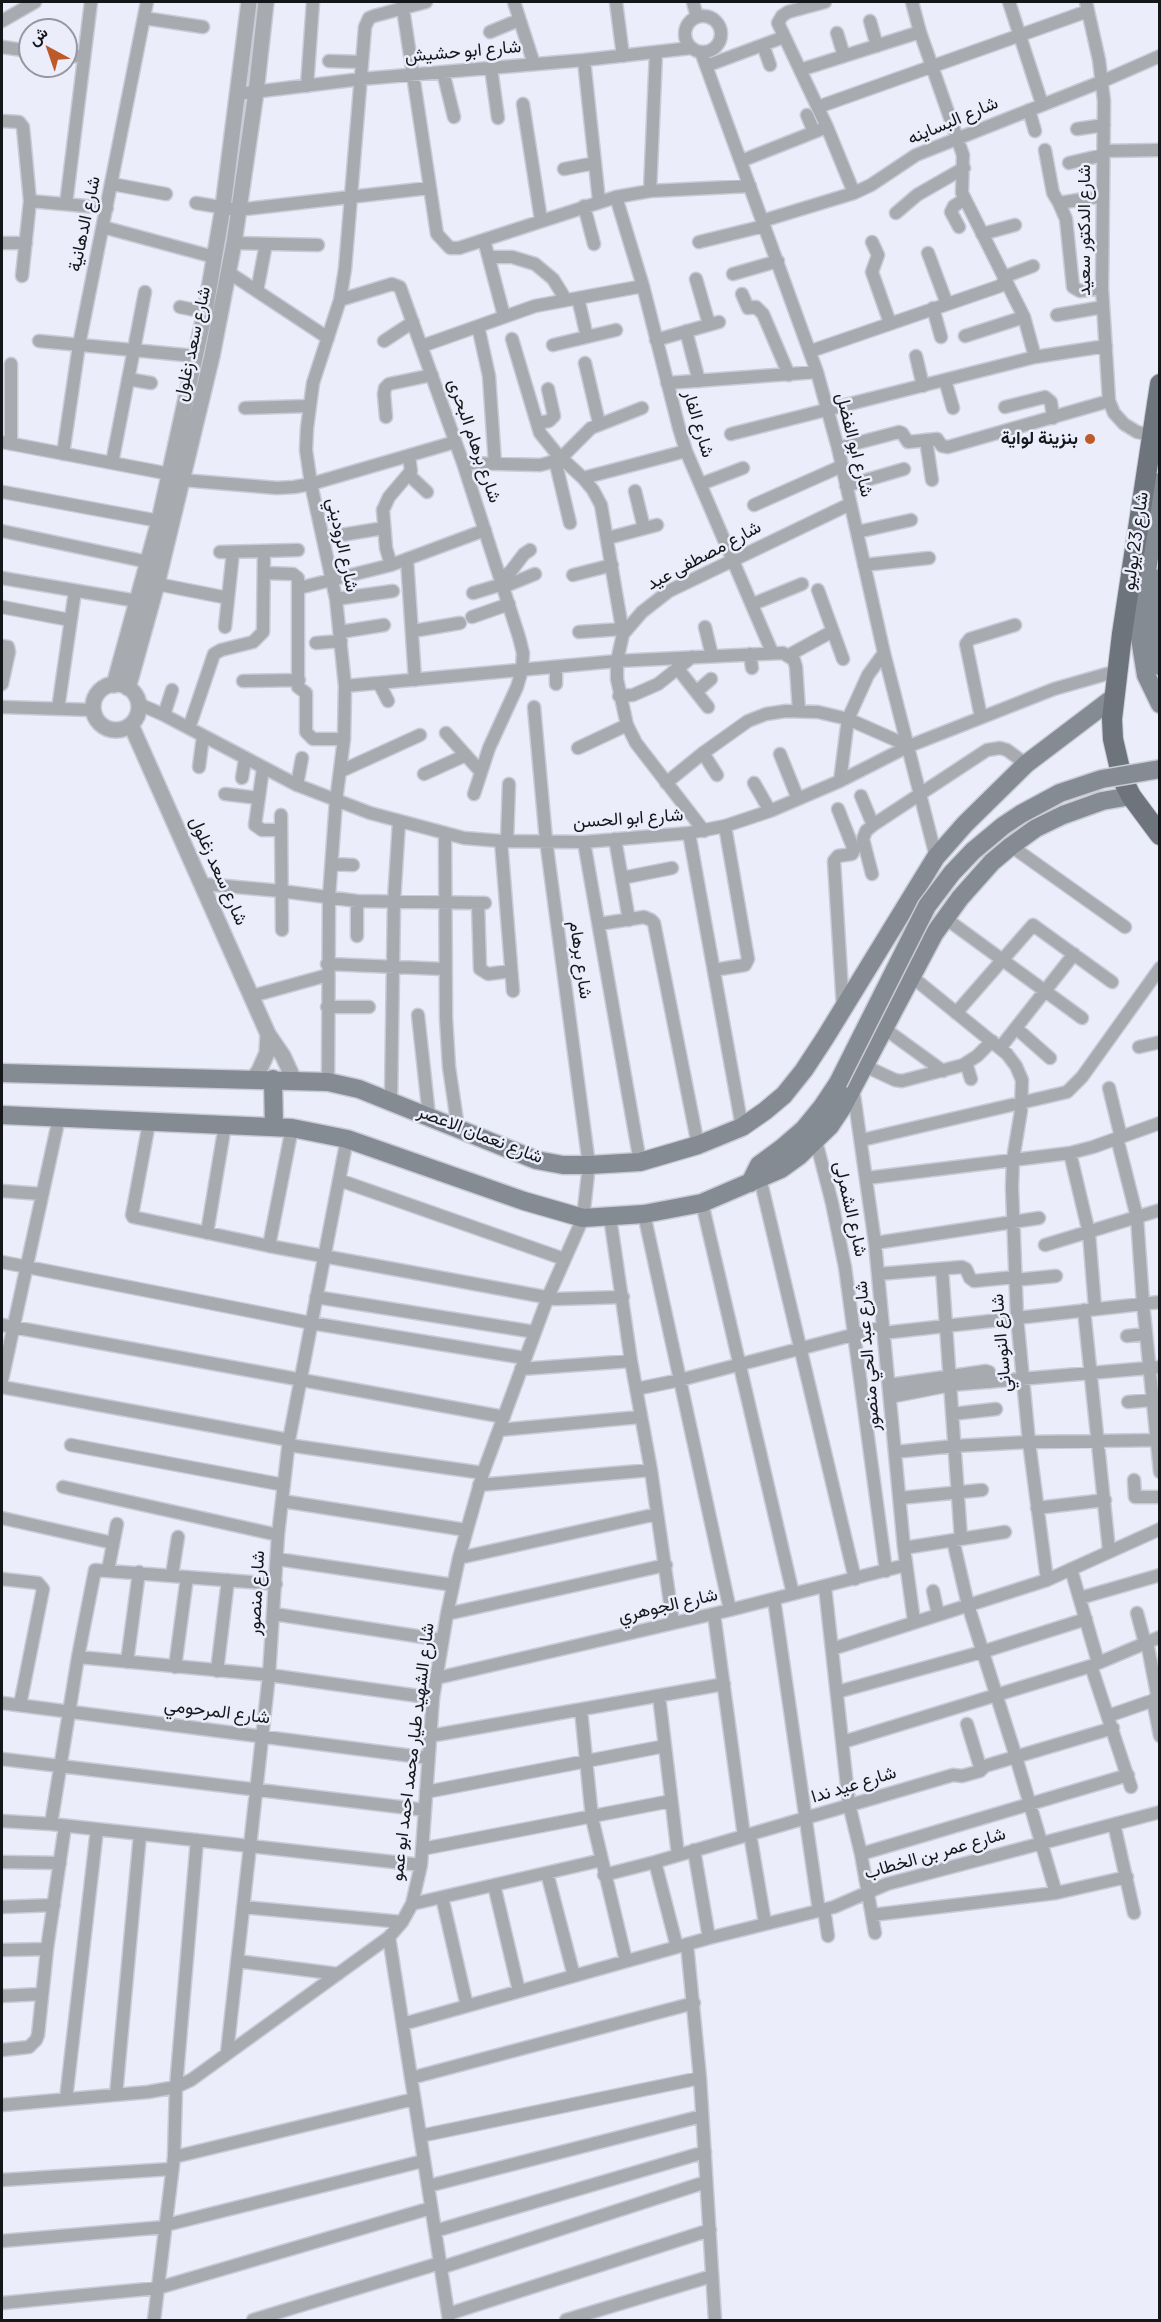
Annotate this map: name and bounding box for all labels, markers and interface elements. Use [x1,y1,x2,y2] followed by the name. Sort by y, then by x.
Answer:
[18,18,78,78] north arrow
[23,21,52,50] text: ش
[404,36,522,68] street label: شارع ابو حشيش
[904,92,1002,150] street label: شارع البساينه
[1074,164,1096,296] street label: شارع الدكتور سعيد
[64,174,106,274] street label: شارع الدهانية
[170,285,216,403] street label: شارع سعد زغلول
[443,376,505,506] street label: شارع برهام البحرى
[678,388,718,460] street label: شارع الفار
[831,391,877,499] street label: شارع ابو الفضل
[1001,428,1078,450] place label: بنزينة لواية
[1083,432,1097,446] marker: بنزينة لواية
[1118,491,1154,591] street label: شارع 23 يوليو
[321,496,363,594] street label: شارع الروديني
[643,517,765,595] street label: شارع مصطفى عيد
[572,804,684,834] street label: شارع ابو الحسن
[184,813,252,929] street label: شارع سعد زغلول
[564,920,596,1000] street label: شارع برهام
[414,1101,546,1169] street label: شارع نعمان الاعصر
[829,1159,871,1259] street label: شارع الشمرلى
[851,1280,885,1432] street label: شارع عبد الحي منصور
[987,1293,1017,1393] street label: شارع النوساني
[244,1550,270,1636] street label: شارع منصور
[616,1584,720,1628] street label: شارع الجوهري
[386,1622,440,1882] street label: شارع الشهيد طيار محمد احمد ابو عمو
[163,1695,271,1729] street label: شارع المرحومي
[809,1762,899,1808] street label: شارع عيد ندا
[862,1823,1008,1885] street label: شارع عمر بن الخطاب

